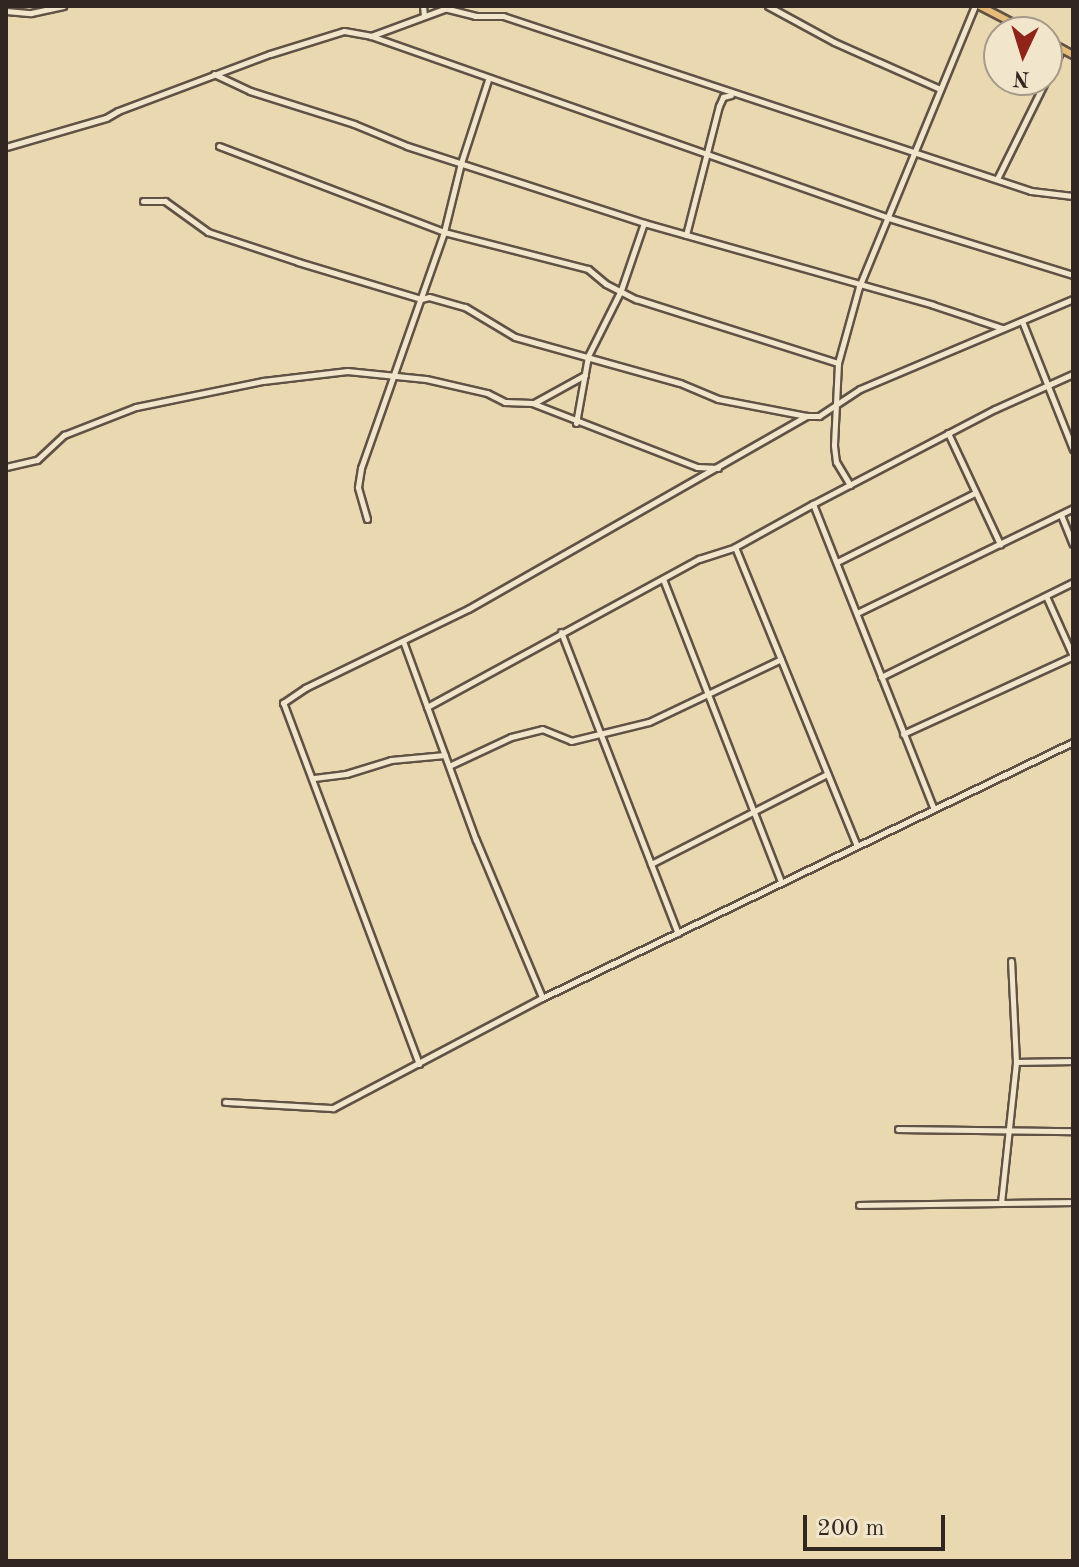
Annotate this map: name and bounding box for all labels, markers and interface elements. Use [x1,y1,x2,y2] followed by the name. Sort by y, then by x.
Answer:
[983,16,1063,96] north arrow
[1012,66,1031,90] text: N
[807,1499,949,1549] scale bar
[817,1517,885,1541] text: 200 m

